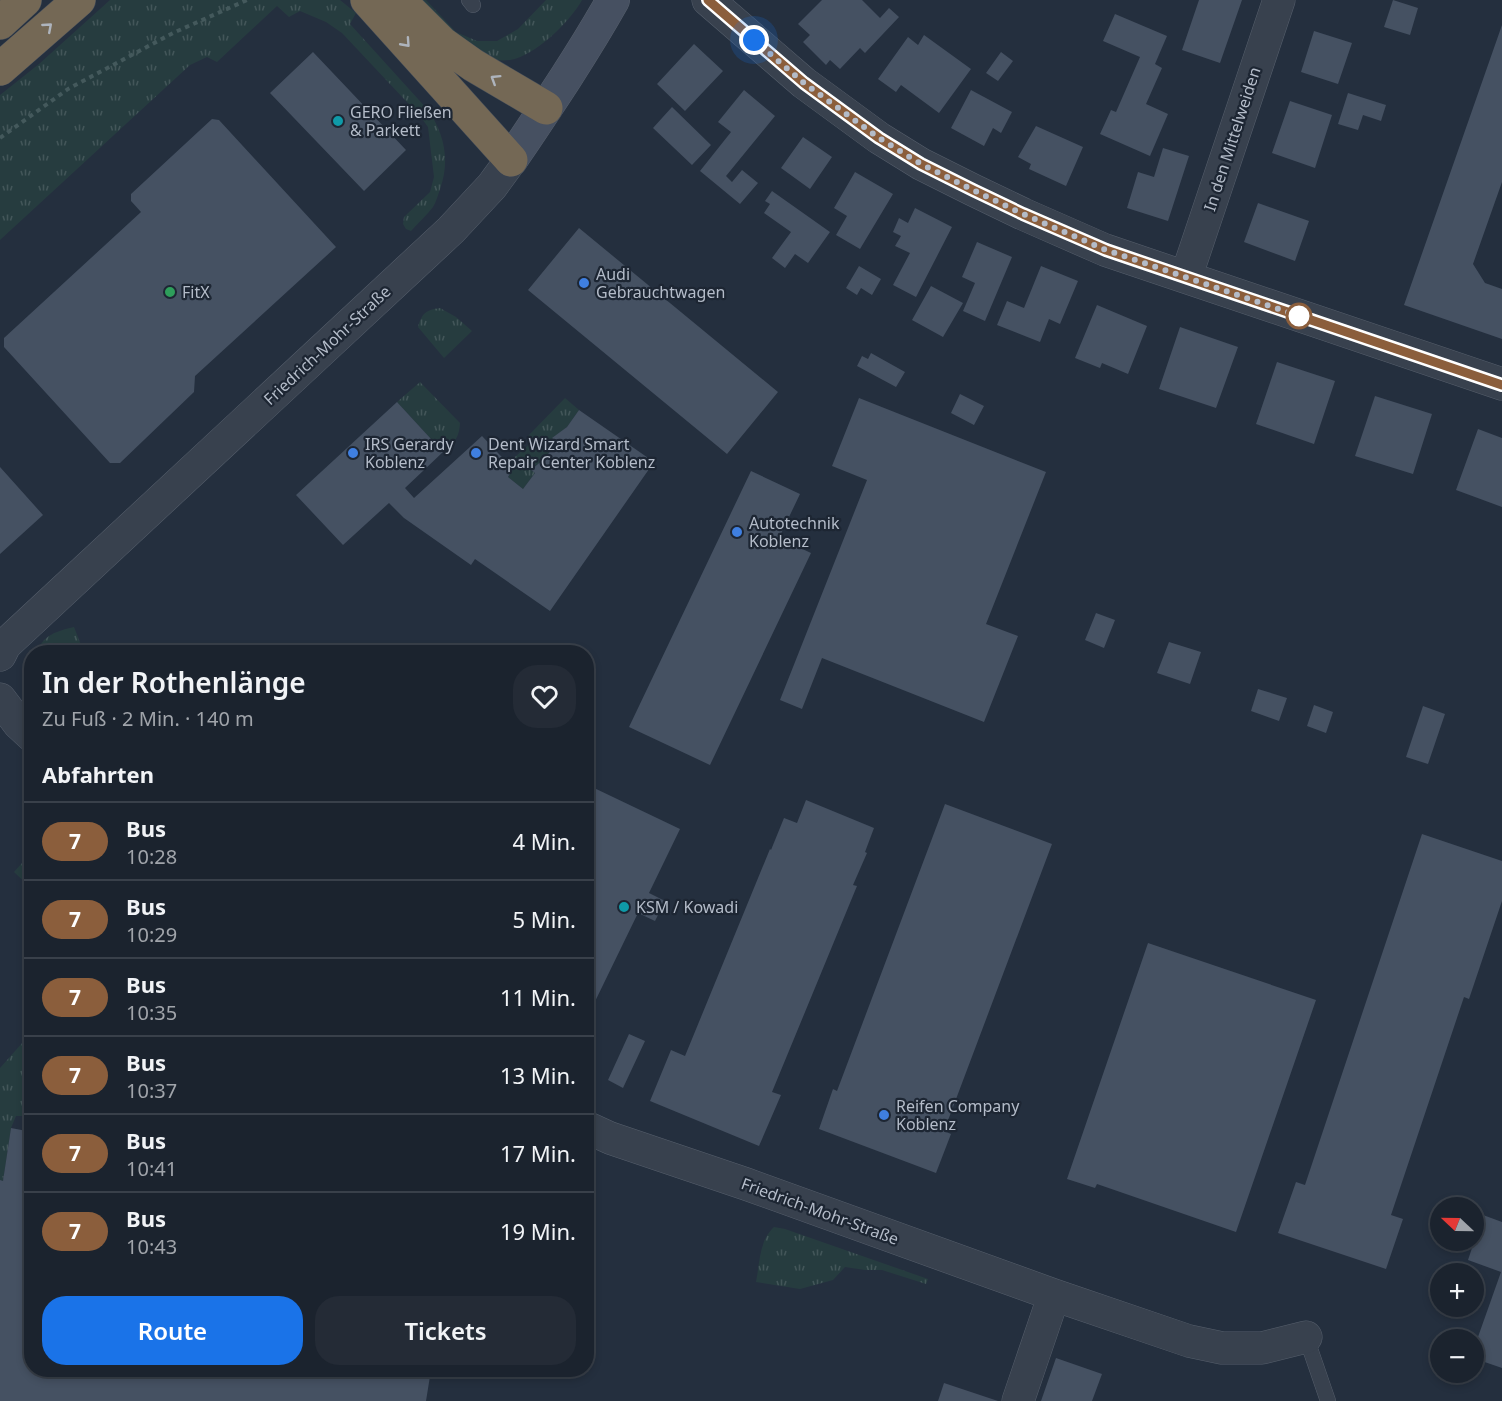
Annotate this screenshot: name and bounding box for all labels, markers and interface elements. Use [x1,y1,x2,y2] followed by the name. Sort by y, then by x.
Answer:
[41,23,52,34] one-way arrow
[739,25,769,55] your location
[399,37,410,47] one-way arrow
[1198,64,1266,214] street label: In den Mittelweiden
[491,74,501,86] one-way arrow
[350,101,452,141] place label: GERO Fließen & Parkett
[331,114,345,128] marker: GERO Fließen & Parkett
[596,263,725,303] place label: Audi Gebrauchtwagen
[577,276,591,290] marker: Audi Gebrauchtwagen
[259,280,395,410] street label: Friedrich-Mohr-Straße
[182,281,210,303] place label: FitX
[163,285,177,299] marker: FitX
[1286,303,1312,329] unlabelled marker
[365,433,454,473] place label: IRS Gerardy Koblenz
[488,433,655,473] place label: Dent Wizard Smart Repair Center Koblenz
[346,446,360,460] marker: IRS Gerardy Koblenz
[469,446,483,460] marker: Dent Wizard Smart Repair Center Koblenz
[749,512,840,552] place label: Autotechnik Koblenz
[730,525,744,539] marker: Autotechnik Koblenz
[42,663,306,701] text: In der Rothenlänge
[513,665,576,728] button: heart
[42,705,254,732] text: Zu Fuß · 2 Min. · 140 m
[42,759,154,789] text: Abfahrten
[126,813,166,843] text: Bus
[513,826,576,856] text: 4 Min.
[69,827,81,855] text: 7
[126,843,177,870] text: 10:28
[126,891,166,921] text: Bus
[636,896,738,918] place label: KSM / Kowadi
[617,900,631,914] marker: KSM / Kowadi
[513,904,576,934] text: 5 Min.
[69,905,81,933] text: 7
[126,921,177,948] text: 10:29
[126,969,166,999] text: Bus
[500,982,576,1012] text: 11 Min.
[69,983,81,1011] text: 7
[126,999,177,1026] text: 10:35
[126,1047,166,1077] text: Bus
[500,1060,576,1090] text: 13 Min.
[69,1061,81,1089] text: 7
[126,1077,177,1104] text: 10:37
[896,1095,1020,1135] place label: Reifen Company Koblenz
[877,1108,891,1122] marker: Reifen Company Koblenz
[126,1125,166,1155] text: Bus
[500,1138,576,1168] text: 17 Min.
[69,1139,81,1167] text: 7
[126,1155,177,1182] text: 10:41
[738,1172,902,1250] street label: Friedrich-Mohr-Straße
[1430,1197,1484,1251] north arrow
[1430,1197,1484,1383] map controls
[126,1203,166,1233] text: Bus
[500,1216,576,1246] text: 19 Min.
[69,1217,81,1245] text: 7
[126,1233,177,1260] text: 10:43
[1430,1263,1484,1317] button: +
[42,1296,303,1365] button: Route
[315,1296,576,1365] button: Tickets
[1430,1329,1484,1383] button: −

